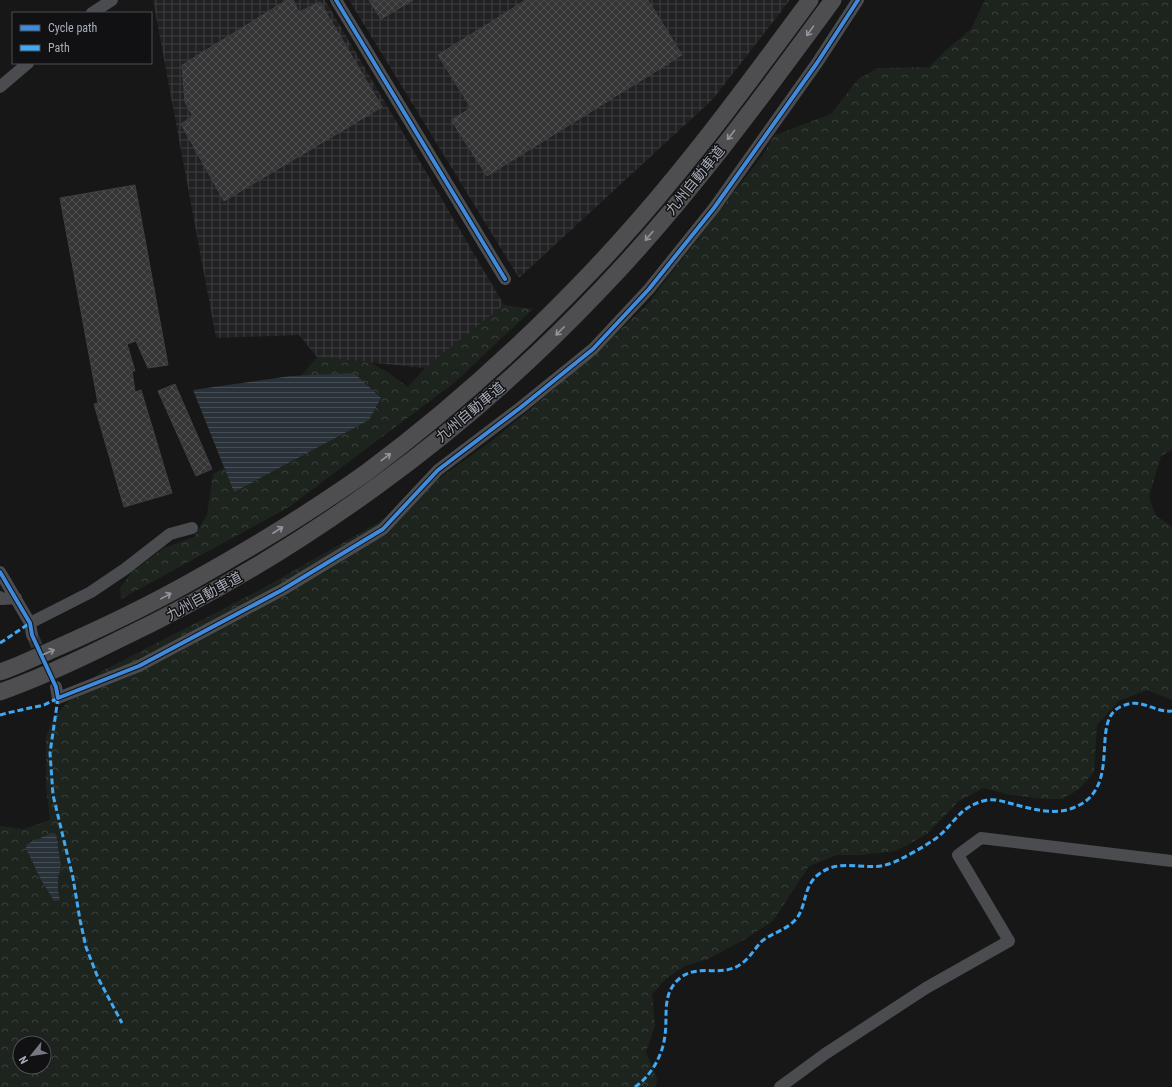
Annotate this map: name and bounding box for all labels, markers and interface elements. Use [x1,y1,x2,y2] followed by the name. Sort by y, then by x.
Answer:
[12,12,152,64] legend
[48,21,98,35] text: Cycle path
[806,26,814,37] one-way arrow
[48,41,70,55] text: Path
[727,129,735,140] one-way arrow
[662,142,728,218] street label: 九州自動車道
[645,230,654,241] one-way arrow
[555,326,565,336] one-way arrow
[433,379,507,445] street label: 九州自動車道
[380,453,391,461] one-way arrow
[273,526,284,535] one-way arrow
[163,569,245,623] street label: 九州自動車道
[160,591,172,599] one-way arrow
[42,647,54,655] one-way arrow
[12,1035,52,1075] north arrow
[16,1053,31,1066] text: N

